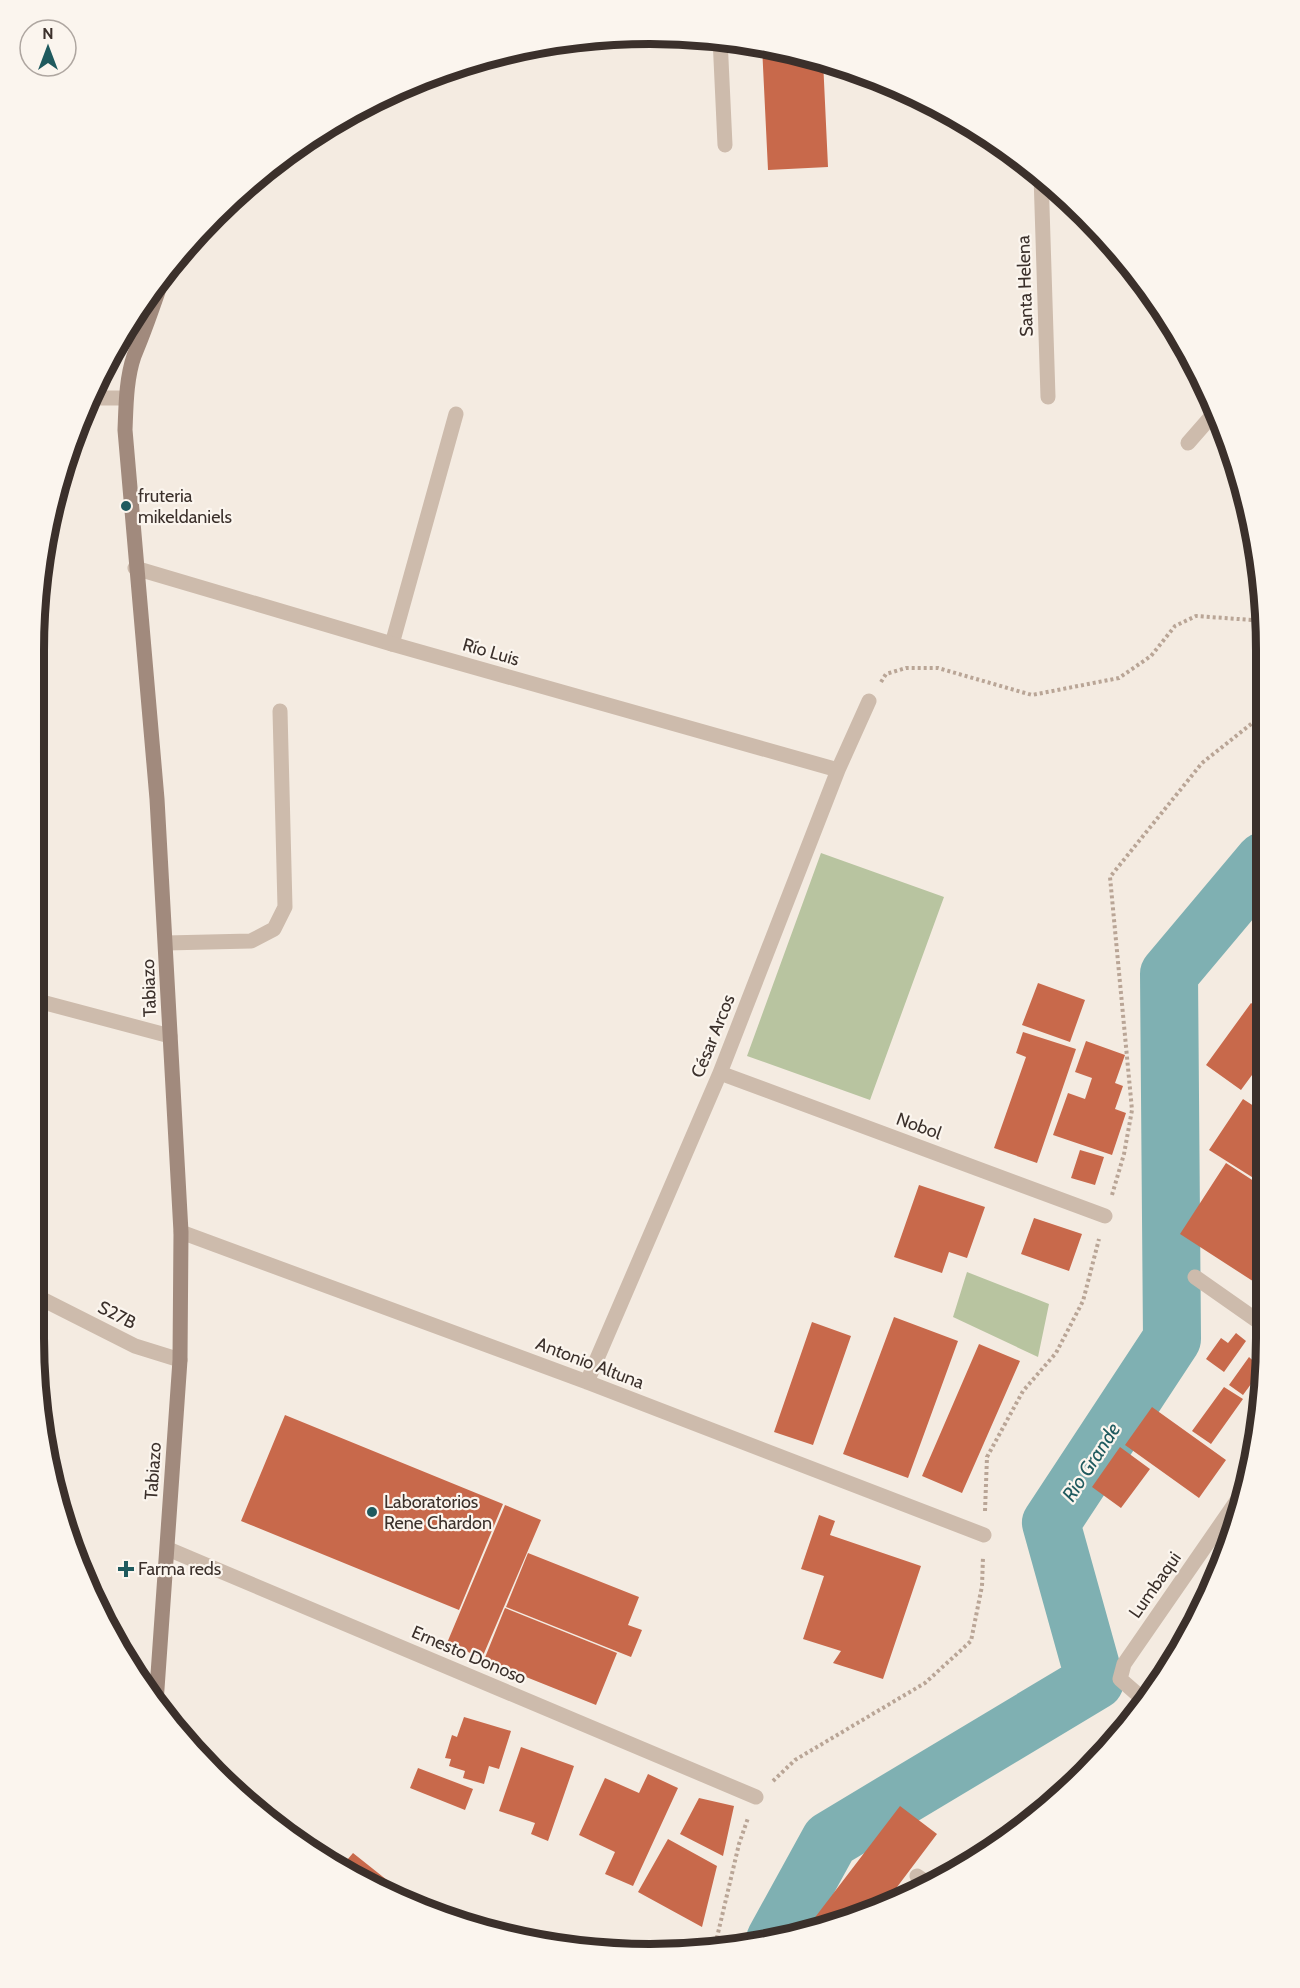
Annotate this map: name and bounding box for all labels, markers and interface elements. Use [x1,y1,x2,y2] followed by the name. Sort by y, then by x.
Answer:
[18,18,78,78] north arrow
[42,24,54,43] text: N
[1012,235,1038,337] street label: Santa Helena
[138,485,232,528] place label: fruteria mikeldaniels
[119,499,133,513] marker: fruteria mikeldaniels
[460,633,522,671] street label: Río Luis
[137,959,161,1017] street label: Tabiazo
[686,991,740,1081] street label: César Arcos
[893,1108,945,1145] street label: Nobol
[94,1296,140,1334] street label: S27B
[533,1332,648,1394] street label: Antonio Altuna
[1057,1418,1125,1506] water label: Rio Grande
[140,1441,166,1501] street label: Tabiazo
[384,1491,492,1534] place label: Laboratorios Rene Chardon
[365,1505,379,1519] marker: Laboratorios Rene Chardon
[1124,1548,1186,1622] street label: Lumbaqui
[138,1558,221,1580] place label: Farma reds
[119,1562,133,1576] marker: Farma reds
[408,1621,530,1689] street label: Ernesto Donoso

